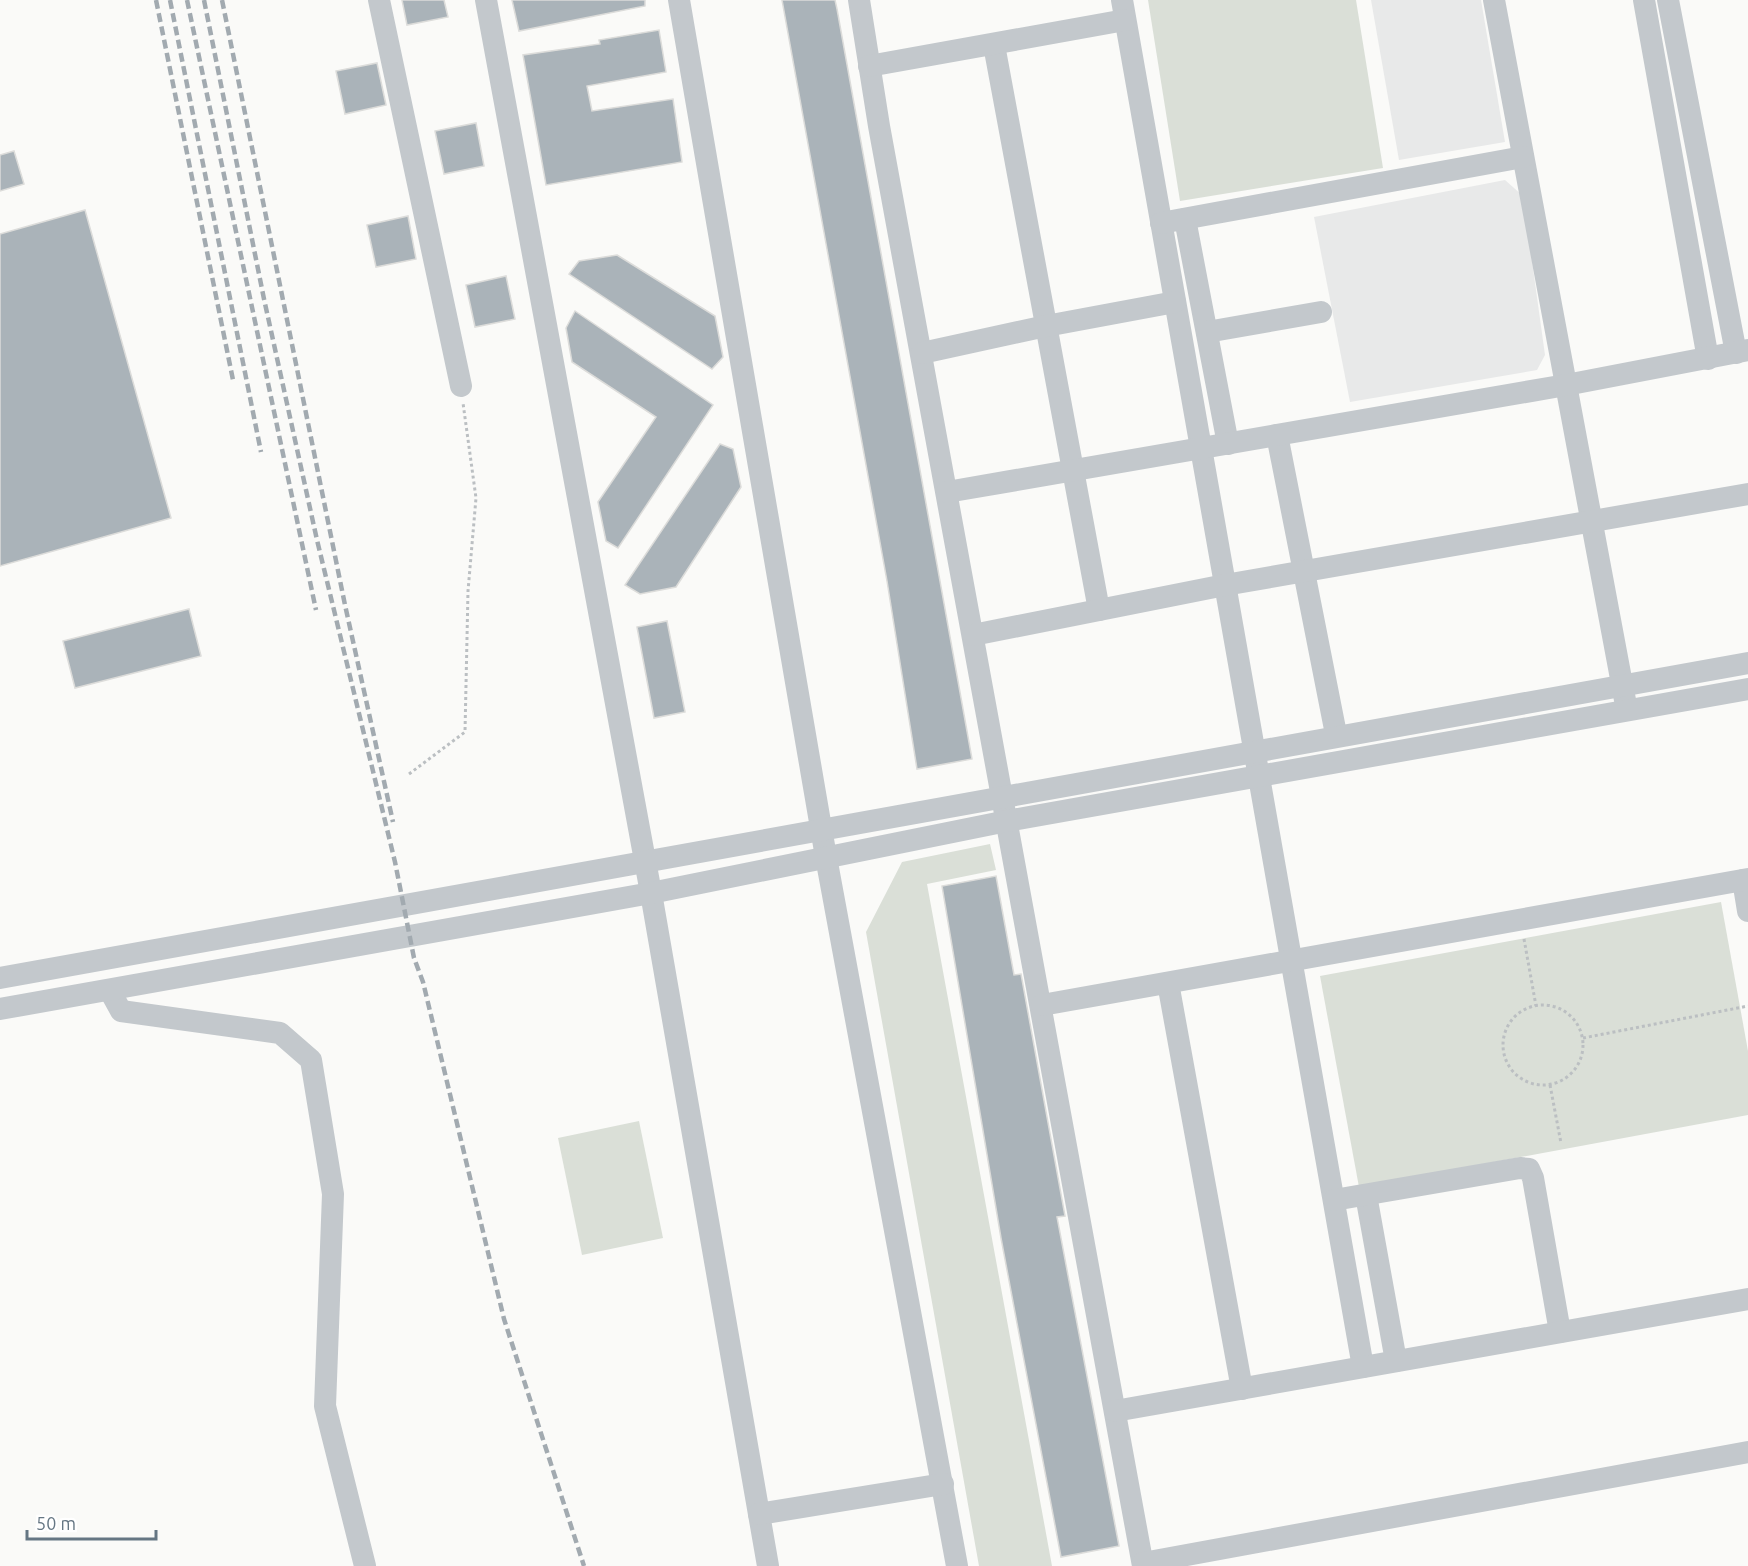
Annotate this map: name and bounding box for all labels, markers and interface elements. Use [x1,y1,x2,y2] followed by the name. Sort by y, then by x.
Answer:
[27,1503,156,1541] scale bar
[36,1513,76,1533] text: 50 m

